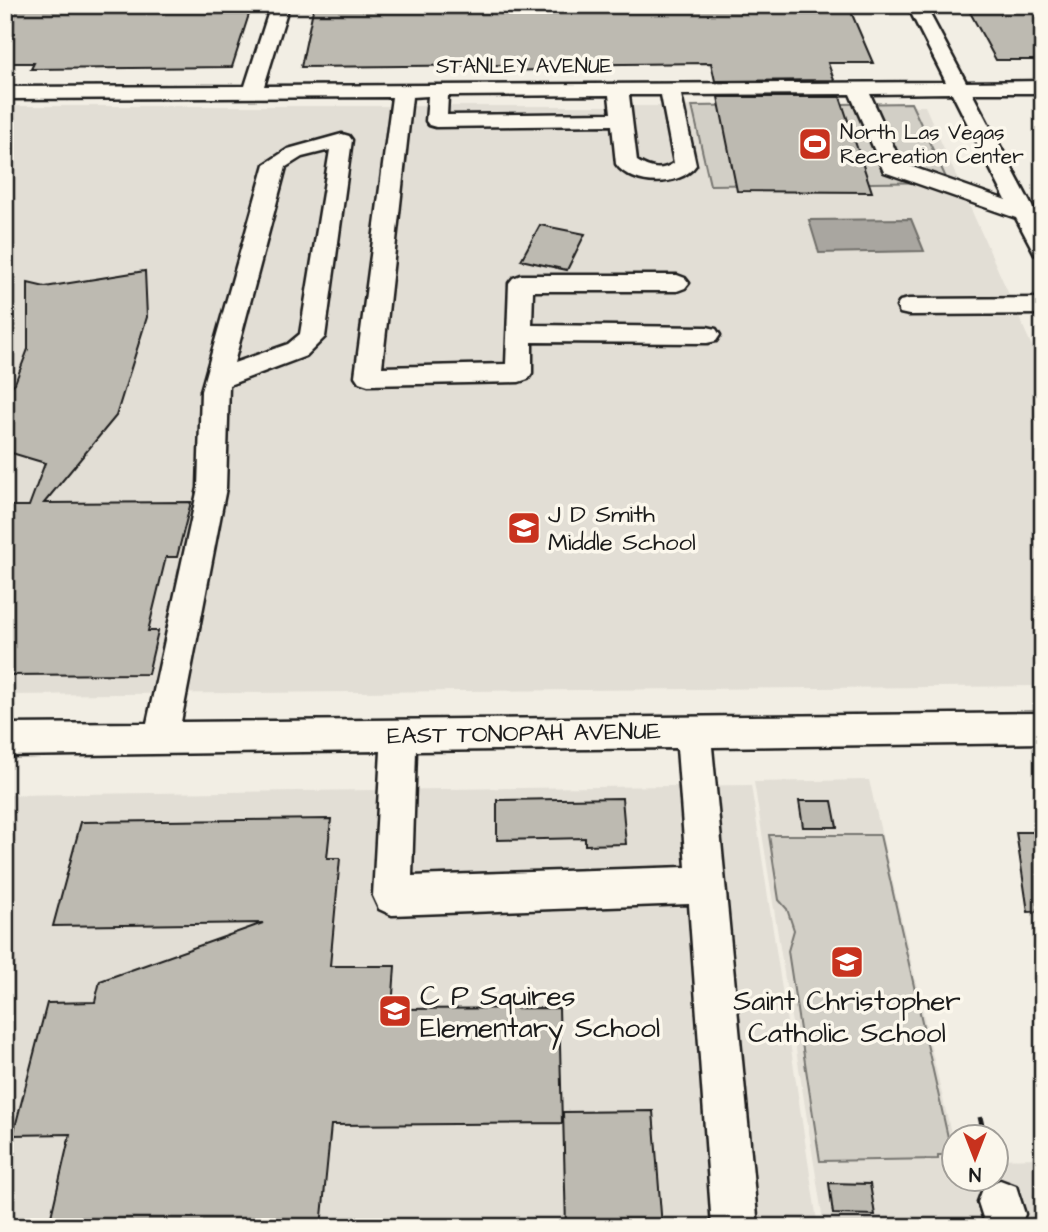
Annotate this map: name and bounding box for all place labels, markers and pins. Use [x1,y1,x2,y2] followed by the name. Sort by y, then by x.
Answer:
[840,118,1024,171] place label: North Las Vegas Recreation Center
[796,125,834,163] sports icon: North Las Vegas Recreation Center
[548,498,696,560] place label: J D Smith Middle School
[505,509,543,547] school or university icon: J D Smith Middle School
[828,943,866,981] school or university icon: Saint Christopher Catholic School
[420,977,660,1050] place label: C P Squires Elementary School
[733,982,961,1053] place label: Saint Christopher Catholic School
[376,992,414,1030] school or university icon: C P Squires Elementary School

